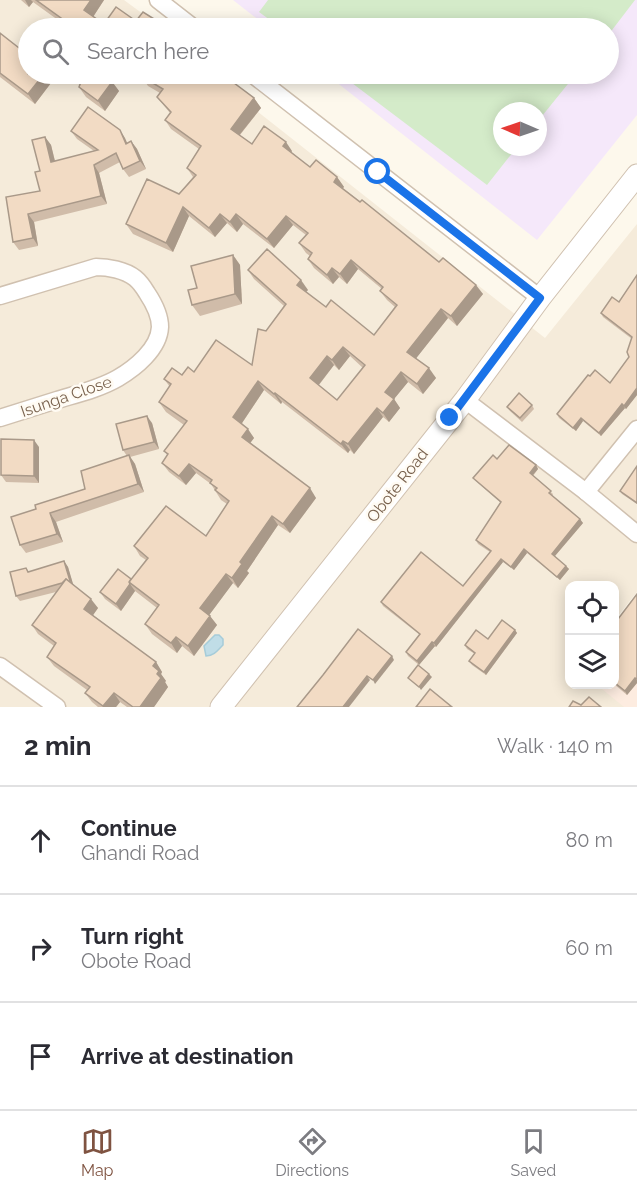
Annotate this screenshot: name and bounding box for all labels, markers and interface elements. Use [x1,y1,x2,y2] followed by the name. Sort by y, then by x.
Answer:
[18,18,619,84] search box
[39,35,72,68] icon: search
[87,38,209,64] text: Search here
[493,102,547,156] north arrow
[364,158,390,184] route start
[18,372,114,421] street label: Isunga Close
[436,404,462,430] route end
[363,445,432,526] street label: Obote Road
[565,581,619,689] map controls
[565,581,619,635] button: locate
[565,635,619,689] button: layers
[24,731,91,761] text: 2 min
[497,734,613,758] text: Walk · 140 m
[81,815,177,841] text: Continue
[24,824,57,857] icon: ahead
[565,828,613,852] text: 80 m
[81,841,199,865] text: Ghandi Road
[81,923,184,949] text: Turn right
[24,932,57,965] icon: right
[565,936,613,960] text: 60 m
[81,949,191,973] text: Obote Road
[24,1040,57,1073] icon: arrive
[81,1043,294,1069] text: Arrive at destination
[81,1125,114,1180] tab: Map
[275,1125,349,1180] tab: Directions
[510,1125,556,1180] tab: Saved

